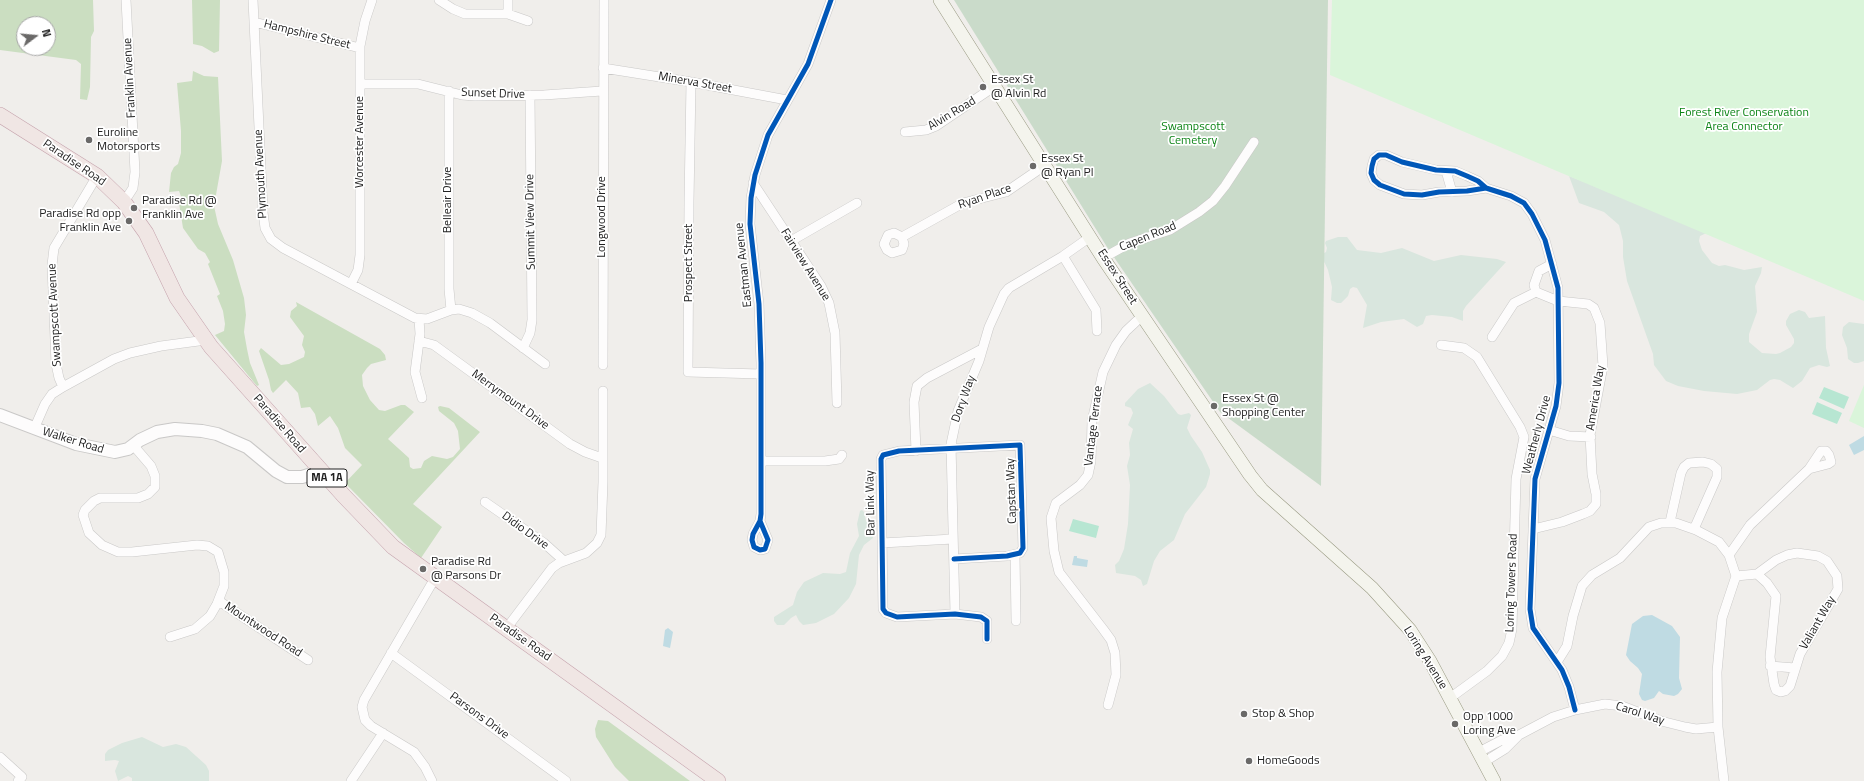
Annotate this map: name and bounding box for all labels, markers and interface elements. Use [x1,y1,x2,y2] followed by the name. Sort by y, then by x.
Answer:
[16,16,56,56] north arrow
[262,17,352,53] street label: Hampshire Street
[38,27,55,39] text: N
[121,37,139,119] street label: Franklin Avenue
[657,69,733,97] street label: Minerva Street
[991,73,1046,101] place label: Essex St @ Alvin Rd
[978,82,988,92] marker: Essex St @ Alvin Rd
[461,86,525,102] street label: Sunset Drive
[925,94,979,134] street label: Alvin Road
[353,96,367,188] street label: Worcester Avenue
[1679,106,1809,134] park label: Forest River Conservation Area Connector
[1161,120,1225,148] park label: Swampscott Cemetery
[97,126,160,154] place label: Euroline Motorsports
[251,129,271,219] street label: Plymouth Avenue
[84,135,94,145] marker: Euroline Motorsports
[40,137,108,189] street label: Paradise Road
[1041,152,1093,180] place label: Essex St @ Ryan Pl
[1028,161,1038,171] marker: Essex St @ Ryan Pl
[441,167,455,233] street label: Belleair Drive
[523,174,539,270] street label: Summit View Drive
[595,176,609,258] street label: Longwood Drive
[957,181,1013,213] street label: Ryan Place
[142,194,216,222] place label: Paradise Rd @ Franklin Ave
[129,203,139,213] marker: Paradise Rd @ Franklin Ave
[39,207,121,235] place label: Paradise Rd opp Franklin Ave
[124,216,134,226] marker: Paradise Rd opp Franklin Ave
[1117,219,1179,255] street label: Capen Road
[732,222,756,308] street label: Eastman Avenue
[682,224,696,302] street label: Prospect Street
[777,226,833,304] street label: Fairview Avenue
[1094,247,1140,307] street label: Essex Street
[45,263,65,367] street label: Swampscott Avenue
[1584,364,1608,432] street label: America Way
[468,367,552,433] street label: Merrymount Drive
[949,374,979,424] street label: Dory Way
[1082,385,1106,467] street label: Vantage Terrace
[250,392,308,456] street label: Paradise Road
[1222,392,1305,420] place label: Essex St @ Shopping Center
[1520,394,1554,476] street label: Weatherly Drive
[1209,401,1219,411] marker: Essex St @ Shopping Center
[40,425,106,457] street label: Walker Road
[1004,458,1020,524] street label: Capstan Way
[307,469,347,487] road number: MA 1A
[863,470,879,536] street label: Bar Link Way
[499,509,551,553] street label: Didio Drive
[1503,533,1521,633] street label: Loring Towers Road
[431,555,501,583] place label: Paradise Rd @ Parsons Dr
[418,564,428,574] marker: Paradise Rd @ Parsons Dr
[1797,594,1839,652] street label: Valiant Way
[221,599,305,661] street label: Mountwood Road
[486,611,554,665] street label: Paradise Road
[1400,624,1450,692] street label: Loring Avenue
[446,690,512,742] street label: Parsons Drive
[1614,699,1666,729] street label: Carol Way
[1252,707,1314,721] place label: Stop & Shop
[1239,709,1249,719] marker: Stop & Shop
[1463,710,1516,738] place label: Opp 1000 Loring Ave
[1450,719,1460,729] marker: Opp 1000 Loring Ave
[1257,754,1319,768] place label: HomeGoods
[1244,756,1254,766] marker: HomeGoods

